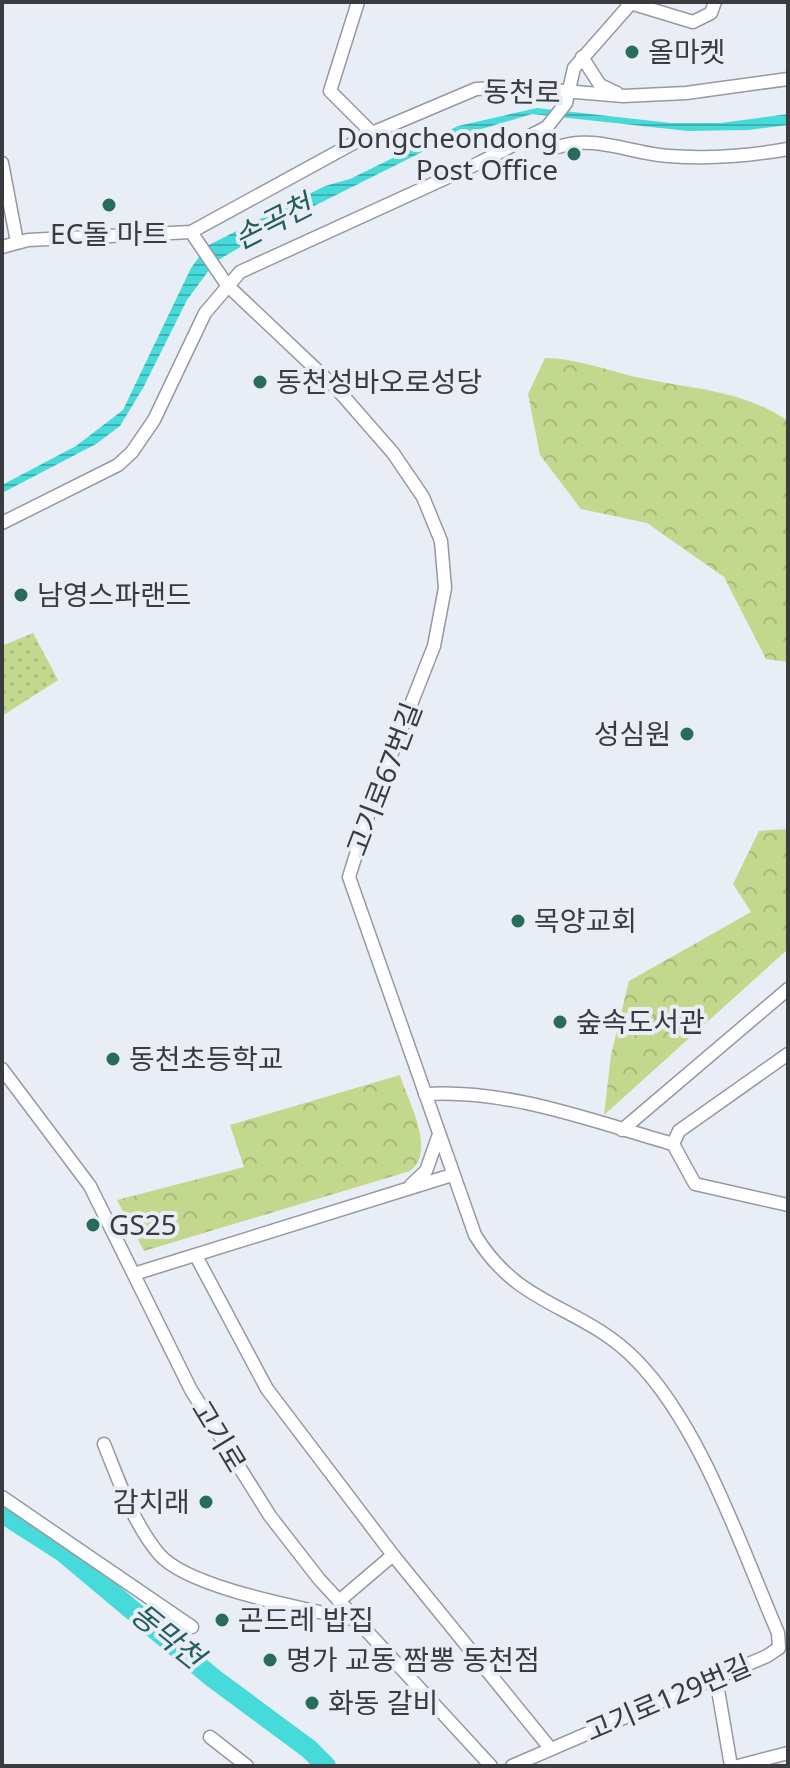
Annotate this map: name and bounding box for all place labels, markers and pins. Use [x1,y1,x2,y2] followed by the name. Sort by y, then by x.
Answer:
[648,32,725,70] place label: 올마켓
[623,43,641,61] marker: 올마켓
[337,118,558,188] place label: Dongcheondong Post Office
[565,145,583,163] marker: Dongcheondong Post Office
[100,196,118,214] marker: EC돌 마트
[50,214,168,252] place label: EC돌 마트
[276,362,482,400] place label: 동천성바오로성당
[251,373,269,391] marker: 동천성바오로성당
[37,575,192,613] place label: 남영스파랜드
[12,586,30,604] marker: 남영스파랜드
[594,714,671,752] place label: 성심원
[678,725,696,743] marker: 성심원
[534,901,637,939] place label: 목양교회
[509,912,527,930] marker: 목양교회
[576,1002,705,1040] place label: 숲속도서관
[551,1013,569,1031] marker: 숲속도서관
[129,1039,284,1077] place label: 동천초등학교
[104,1050,122,1068] marker: 동천초등학교
[109,1205,177,1243] place label: GS25
[84,1216,102,1234] marker: GS25
[113,1482,190,1520] place label: 감치래
[197,1493,215,1511] marker: 감치래
[238,1600,374,1638] place label: 곤드레 밥집
[213,1611,231,1629] marker: 곤드레 밥집
[286,1640,540,1678] place label: 명가 교동 짬뽕 동천점
[261,1651,279,1669] marker: 명가 교동 짬뽕 동천점
[328,1683,438,1721] place label: 화동 갈비
[303,1694,321,1712] marker: 화동 갈비

